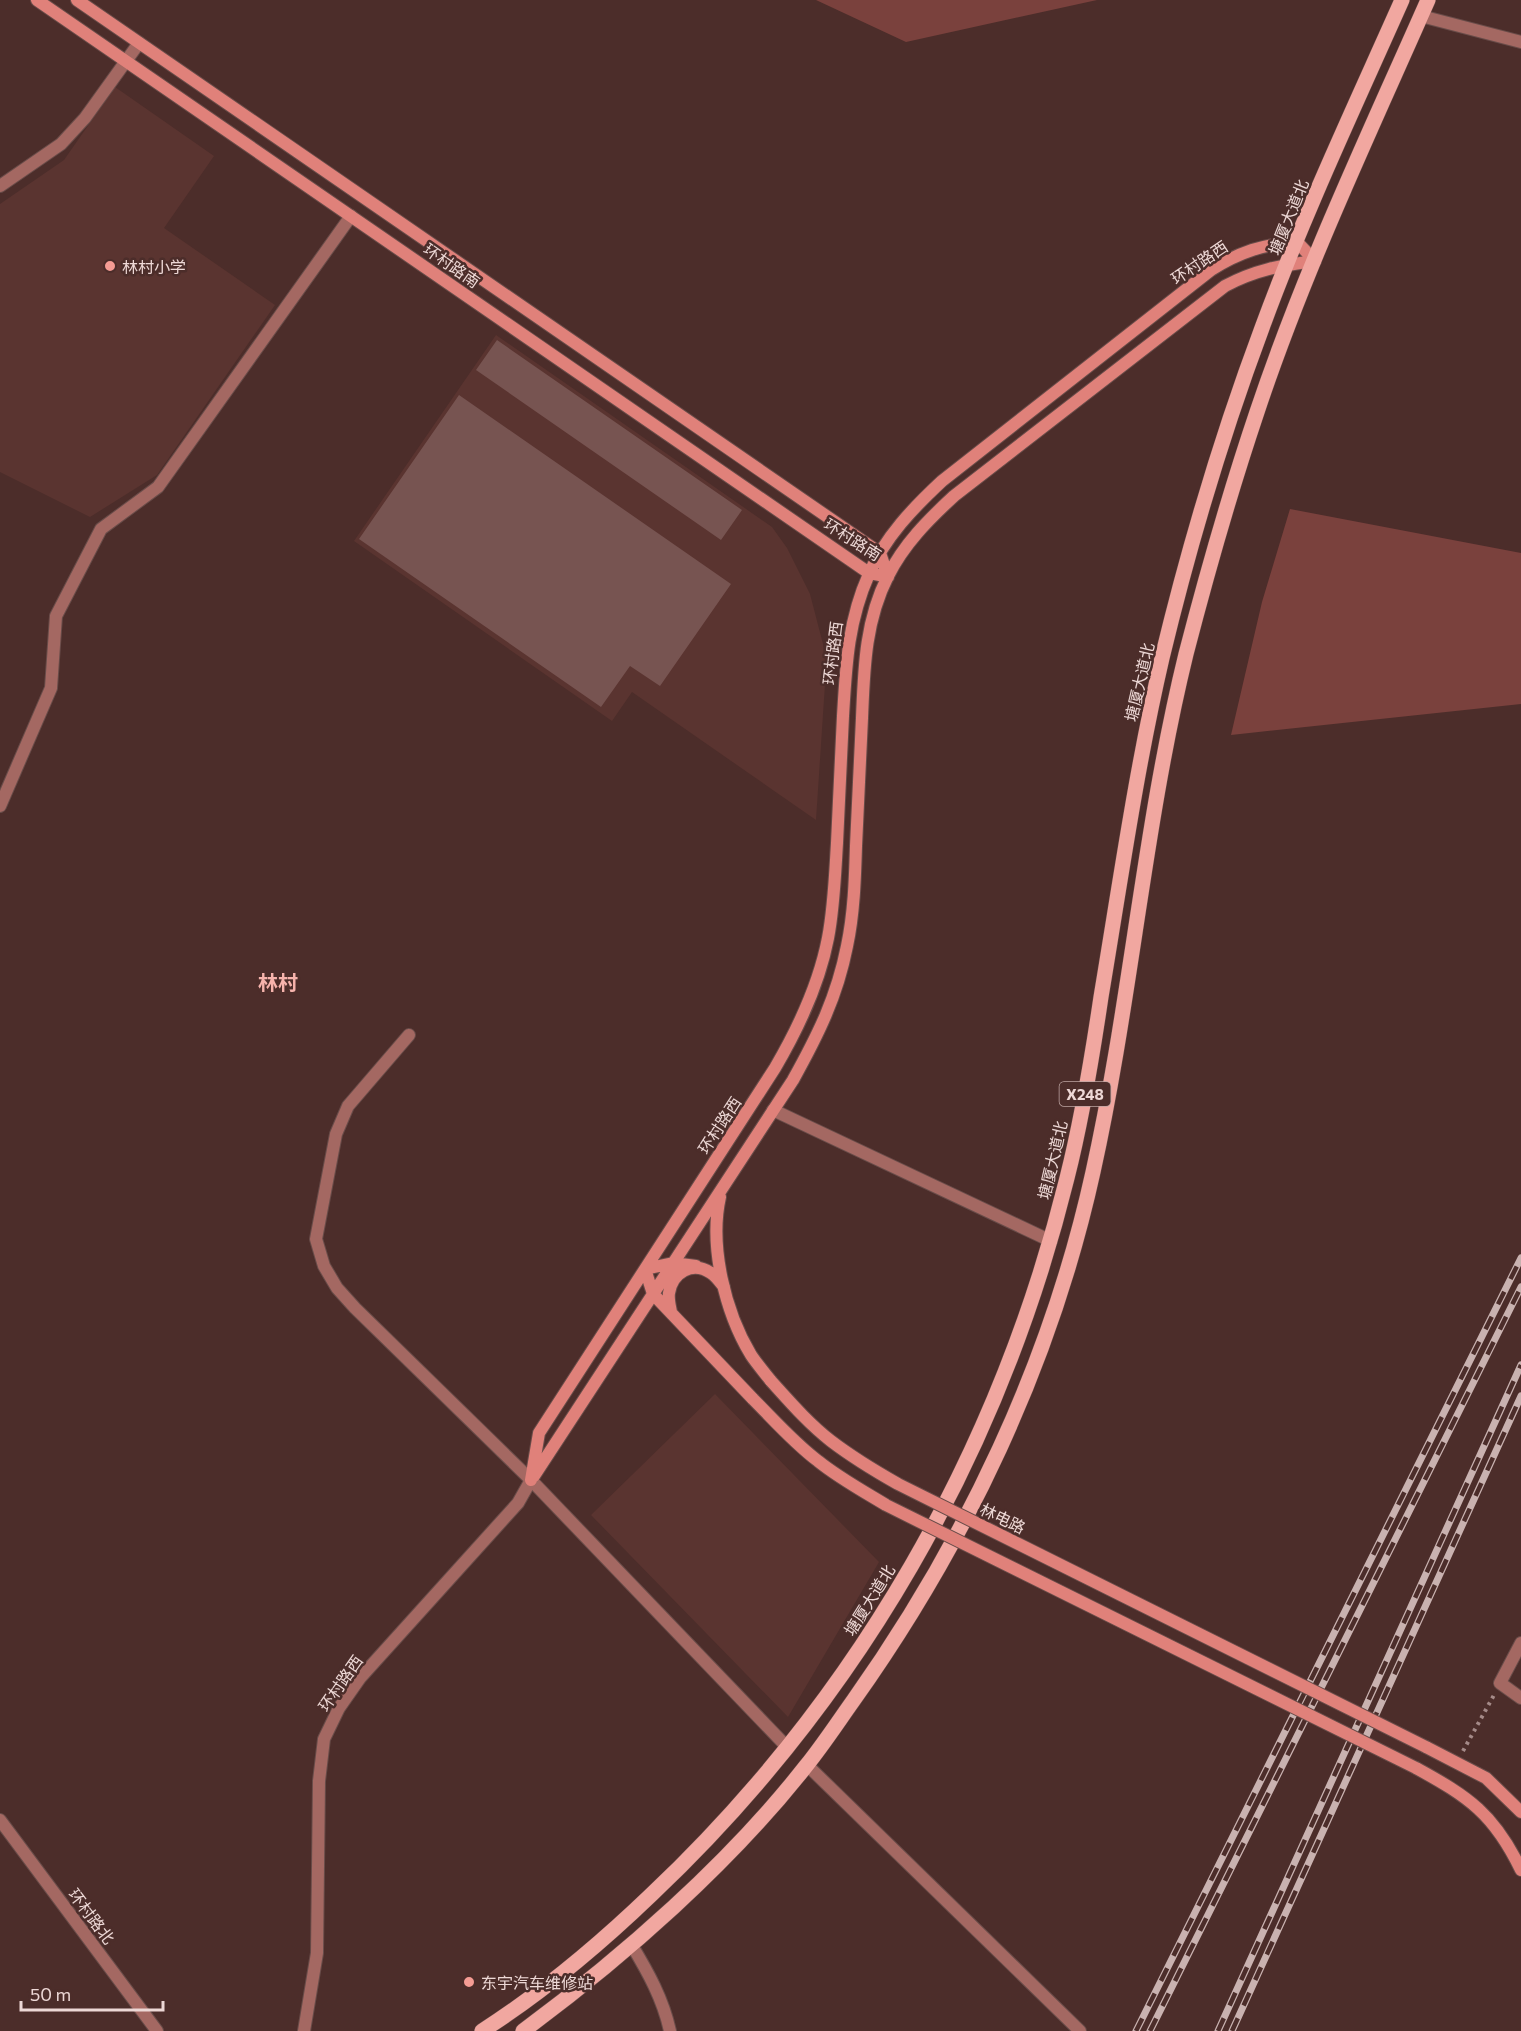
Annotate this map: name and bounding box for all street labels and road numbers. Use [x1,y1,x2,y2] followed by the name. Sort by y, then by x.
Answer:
[1264,176,1312,258] street label: 塘厦大道北
[1167,236,1231,288] street label: 环村路西
[420,239,484,291] street label: 环村路南
[821,514,885,564] street label: 环村路南
[819,620,845,686] street label: 环村路西
[1121,641,1157,723] street label: 塘厦大道北
[1060,1082,1110,1106] road number: X248
[694,1093,744,1157] street label: 环村路西
[1034,1119,1070,1201] street label: 塘厦大道北
[977,1499,1029,1537] street label: 林电路
[840,1561,898,1639] street label: 塘厦大道北
[314,1651,366,1715] street label: 环村路西
[65,1885,119,1947] street label: 环村路北

